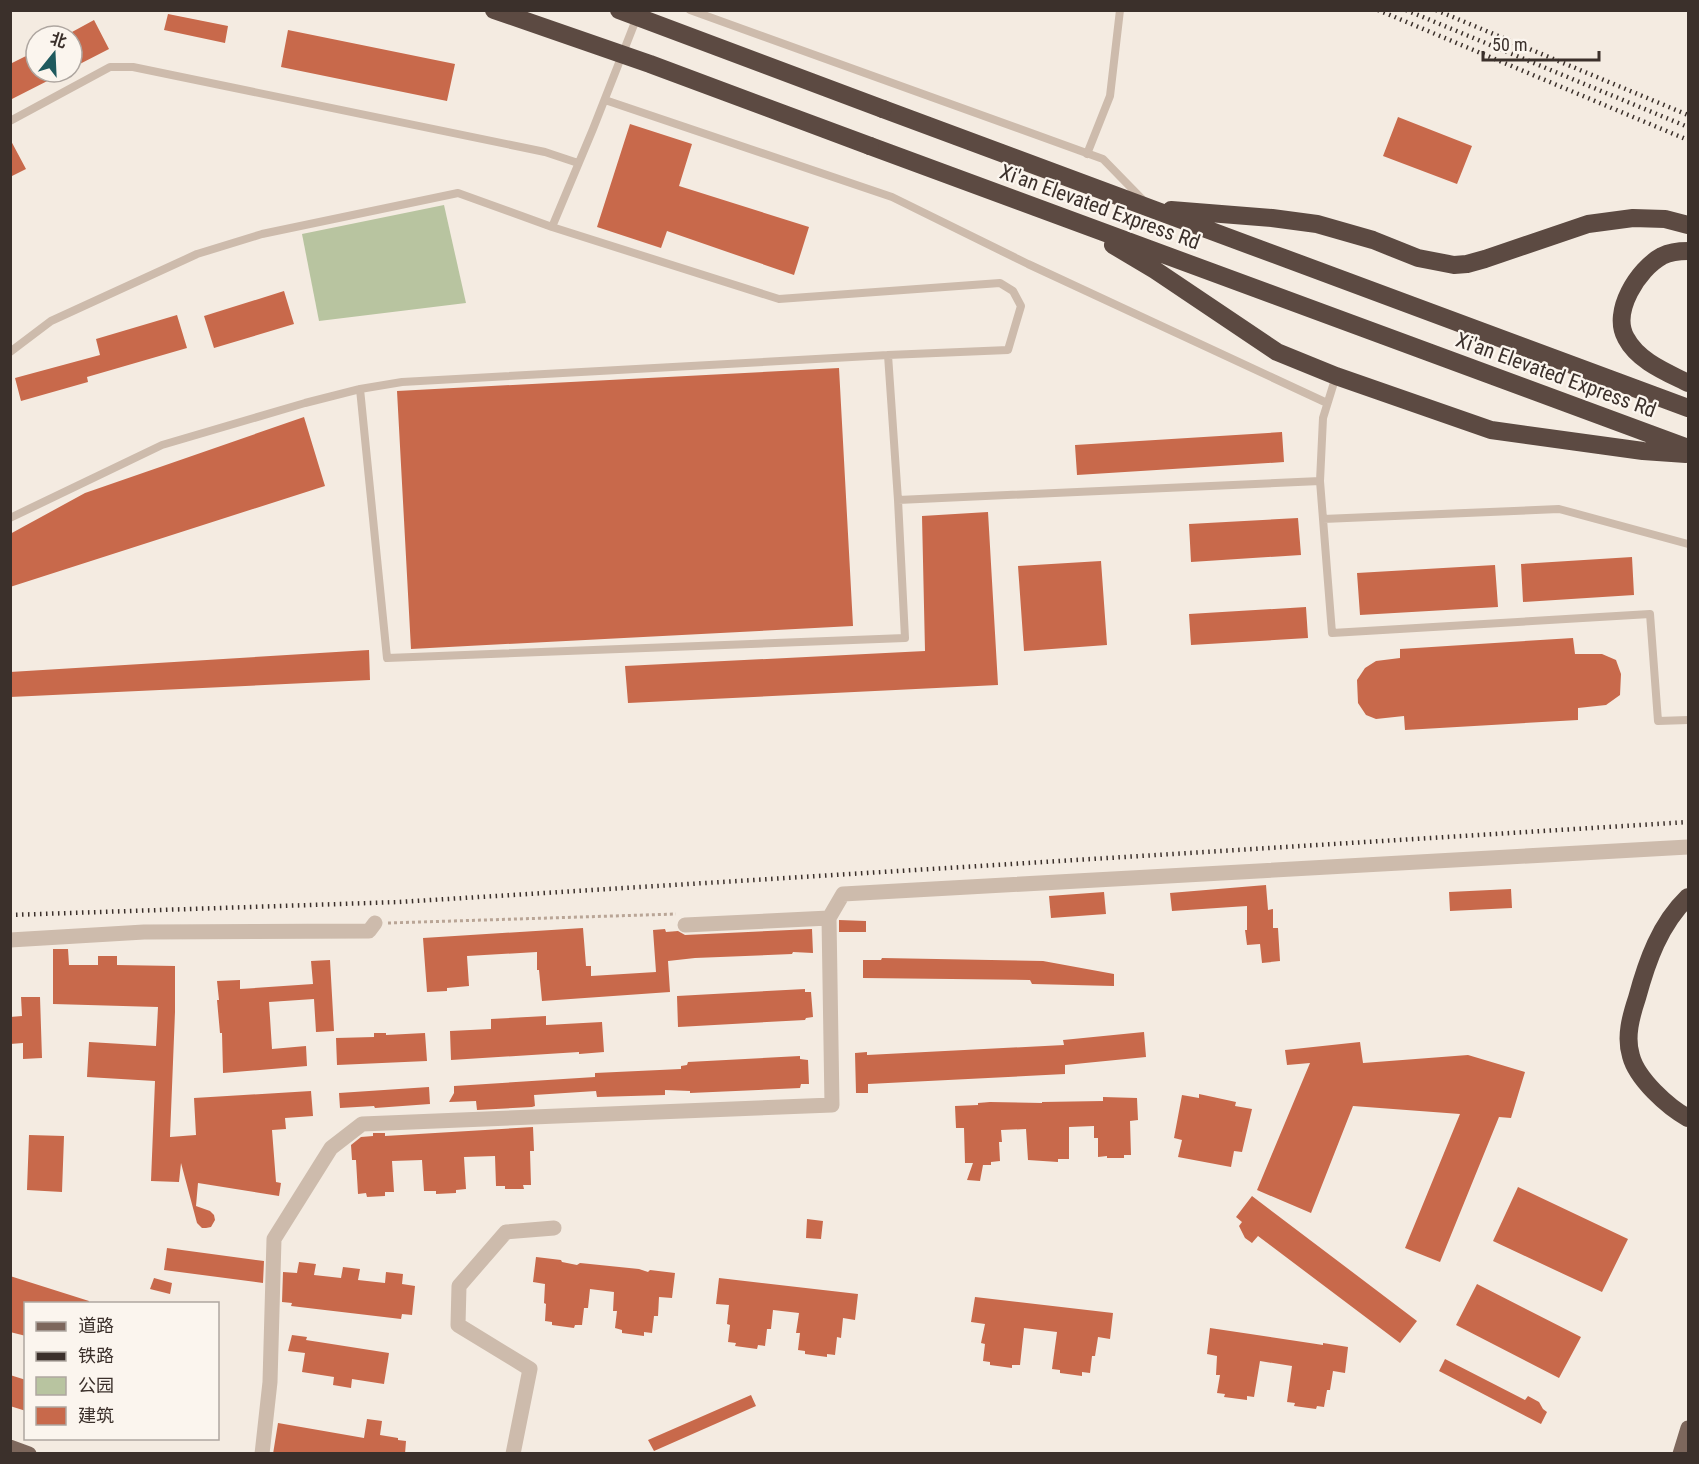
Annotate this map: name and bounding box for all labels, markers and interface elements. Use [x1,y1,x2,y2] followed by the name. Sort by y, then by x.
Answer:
[24,24,84,84] north arrow
[1483,24,1598,62] scale bar
[48,29,69,52] text: 北
[1492,34,1527,55] text: 50 m
[997,160,1203,254] street label: Xi'an Elevated Express Rd
[1453,328,1659,422] street label: Xi'an Elevated Express Rd
[24,1302,219,1440] legend
[78,1315,114,1336] text: 道路
[78,1345,114,1366] text: 铁路
[78,1375,114,1396] text: 公园
[78,1405,114,1426] text: 建筑

